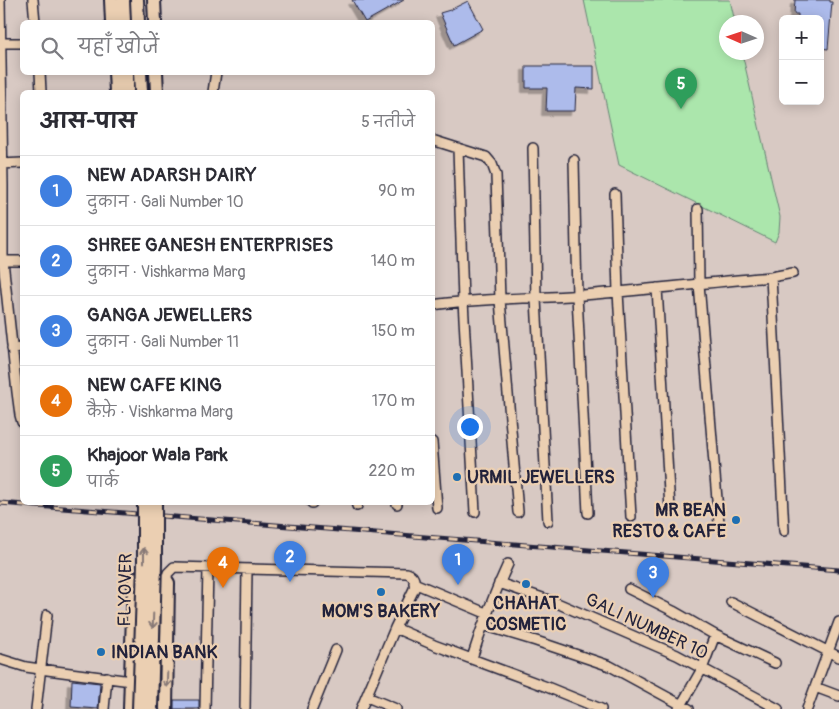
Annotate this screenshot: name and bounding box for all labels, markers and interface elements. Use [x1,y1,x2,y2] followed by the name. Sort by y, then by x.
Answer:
[719,15,764,60] north arrow
[779,15,824,105] map controls
[779,15,824,60] button: +
[20,20,435,75] search box
[38,34,66,62] icon: search
[78,35,159,59] text: यहाँ खोजें
[779,60,824,105] button: −
[665,68,697,109] pin: 5
[40,108,136,135] text: आस-पास
[361,112,415,132] text: 5 नतीजे
[87,163,257,187] text: NEW ADARSH DAIRY
[53,181,59,201] text: 1
[378,181,415,201] text: 90 m
[87,192,244,212] text: दुकान · Gali Number 10
[87,233,333,257] text: SHREE GANESH ENTERPRISES
[52,251,60,271] text: 2
[371,251,415,271] text: 140 m
[87,262,246,282] text: दुकान · Vishkarma Marg
[87,303,252,327] text: GANGA JEWELLERS
[52,321,60,341] text: 3
[371,321,415,341] text: 150 m
[87,332,239,352] text: दुकान · Gali Number 11
[87,373,222,397] text: NEW CAFE KING
[51,391,61,411] text: 4
[372,391,415,411] text: 170 m
[87,402,233,422] text: कैफ़े · Vishkarma Marg
[457,414,483,440] your location
[87,443,228,467] text: Khajoor Wala Park
[52,461,60,481] text: 5
[369,461,415,481] text: 220 m
[467,466,615,489] place label: URMIL JEWELLERS
[451,471,463,483] marker: URMIL JEWELLERS
[87,472,118,492] text: पार्क
[612,499,727,543] place label: MR BEAN RESTO & CAFE
[730,514,742,526] marker: MR BEAN RESTO & CAFE
[274,541,306,582] pin: 2
[442,544,474,585] pin: 1
[207,547,239,588] pin: 4
[139,548,149,564] one-way arrow
[113,553,138,627] street label: FLYOVER
[637,557,669,598] pin: 3
[520,578,532,590] marker: CHAHAT COSMETIC
[375,586,387,598] marker: MOM'S BAKERY
[582,588,712,665] street label: GALI NUMBER 10
[486,592,566,636] place label: CHAHAT COSMETIC
[322,600,441,623] place label: MOM'S BAKERY
[149,613,158,629] one-way arrow
[111,641,217,664] place label: INDIAN BANK
[95,646,107,658] marker: INDIAN BANK
[162,672,171,688] one-way arrow

